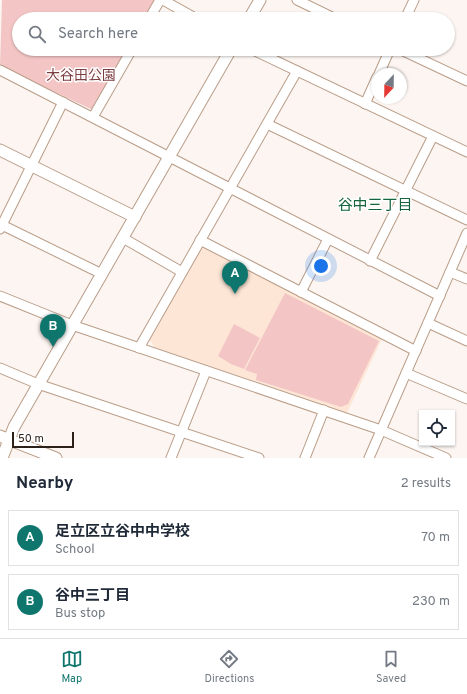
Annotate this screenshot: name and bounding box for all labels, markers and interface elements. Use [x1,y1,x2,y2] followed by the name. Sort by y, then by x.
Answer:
[12,12,455,56] search box
[26,23,48,45] icon: search
[58,25,138,44] text: Search here
[46,68,116,85] park label: 大谷田公園
[371,68,407,104] north arrow
[337,197,413,216] district label: 谷中三丁目
[311,256,331,276] your location
[222,261,248,294] pin: A
[40,314,66,347] pin: B
[419,410,455,446] map controls
[419,410,455,446] button: locate
[12,430,74,449] scale bar
[18,432,44,446] text: 50 m
[16,473,73,495] text: Nearby
[401,476,451,492] text: 2 results
[55,523,190,542] text: 足立区立谷中中学校
[25,530,35,546] text: A
[421,530,450,546] text: 70 m
[55,542,95,558] text: School
[55,587,130,606] text: 谷中三丁目
[26,594,34,610] text: B
[412,594,450,610] text: 230 m
[55,606,105,622] text: Bus stop
[61,648,83,686] tab: Map
[204,648,254,686] tab: Directions
[376,648,406,686] tab: Saved

